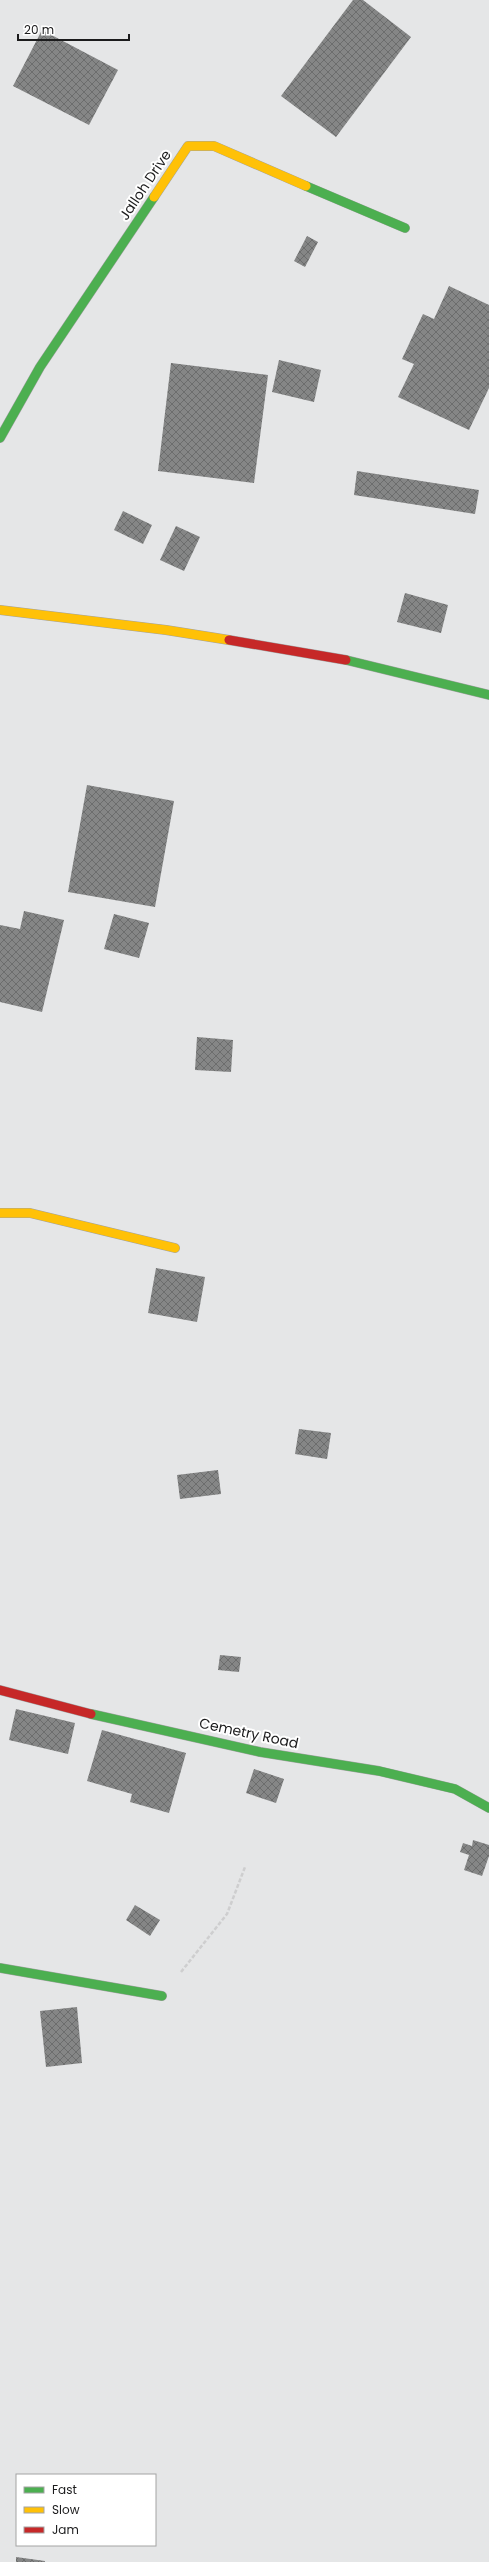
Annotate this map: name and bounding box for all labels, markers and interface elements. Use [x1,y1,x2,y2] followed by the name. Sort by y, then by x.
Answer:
[18,16,129,42] scale bar
[24,21,54,38] text: 20 m
[114,146,176,224] street label: Jalloh Drive
[198,1713,300,1753] street label: Cemetry Road
[16,2474,156,2546] legend
[52,2481,77,2498] text: Fast
[52,2501,80,2518] text: Slow
[52,2521,79,2538] text: Jam

